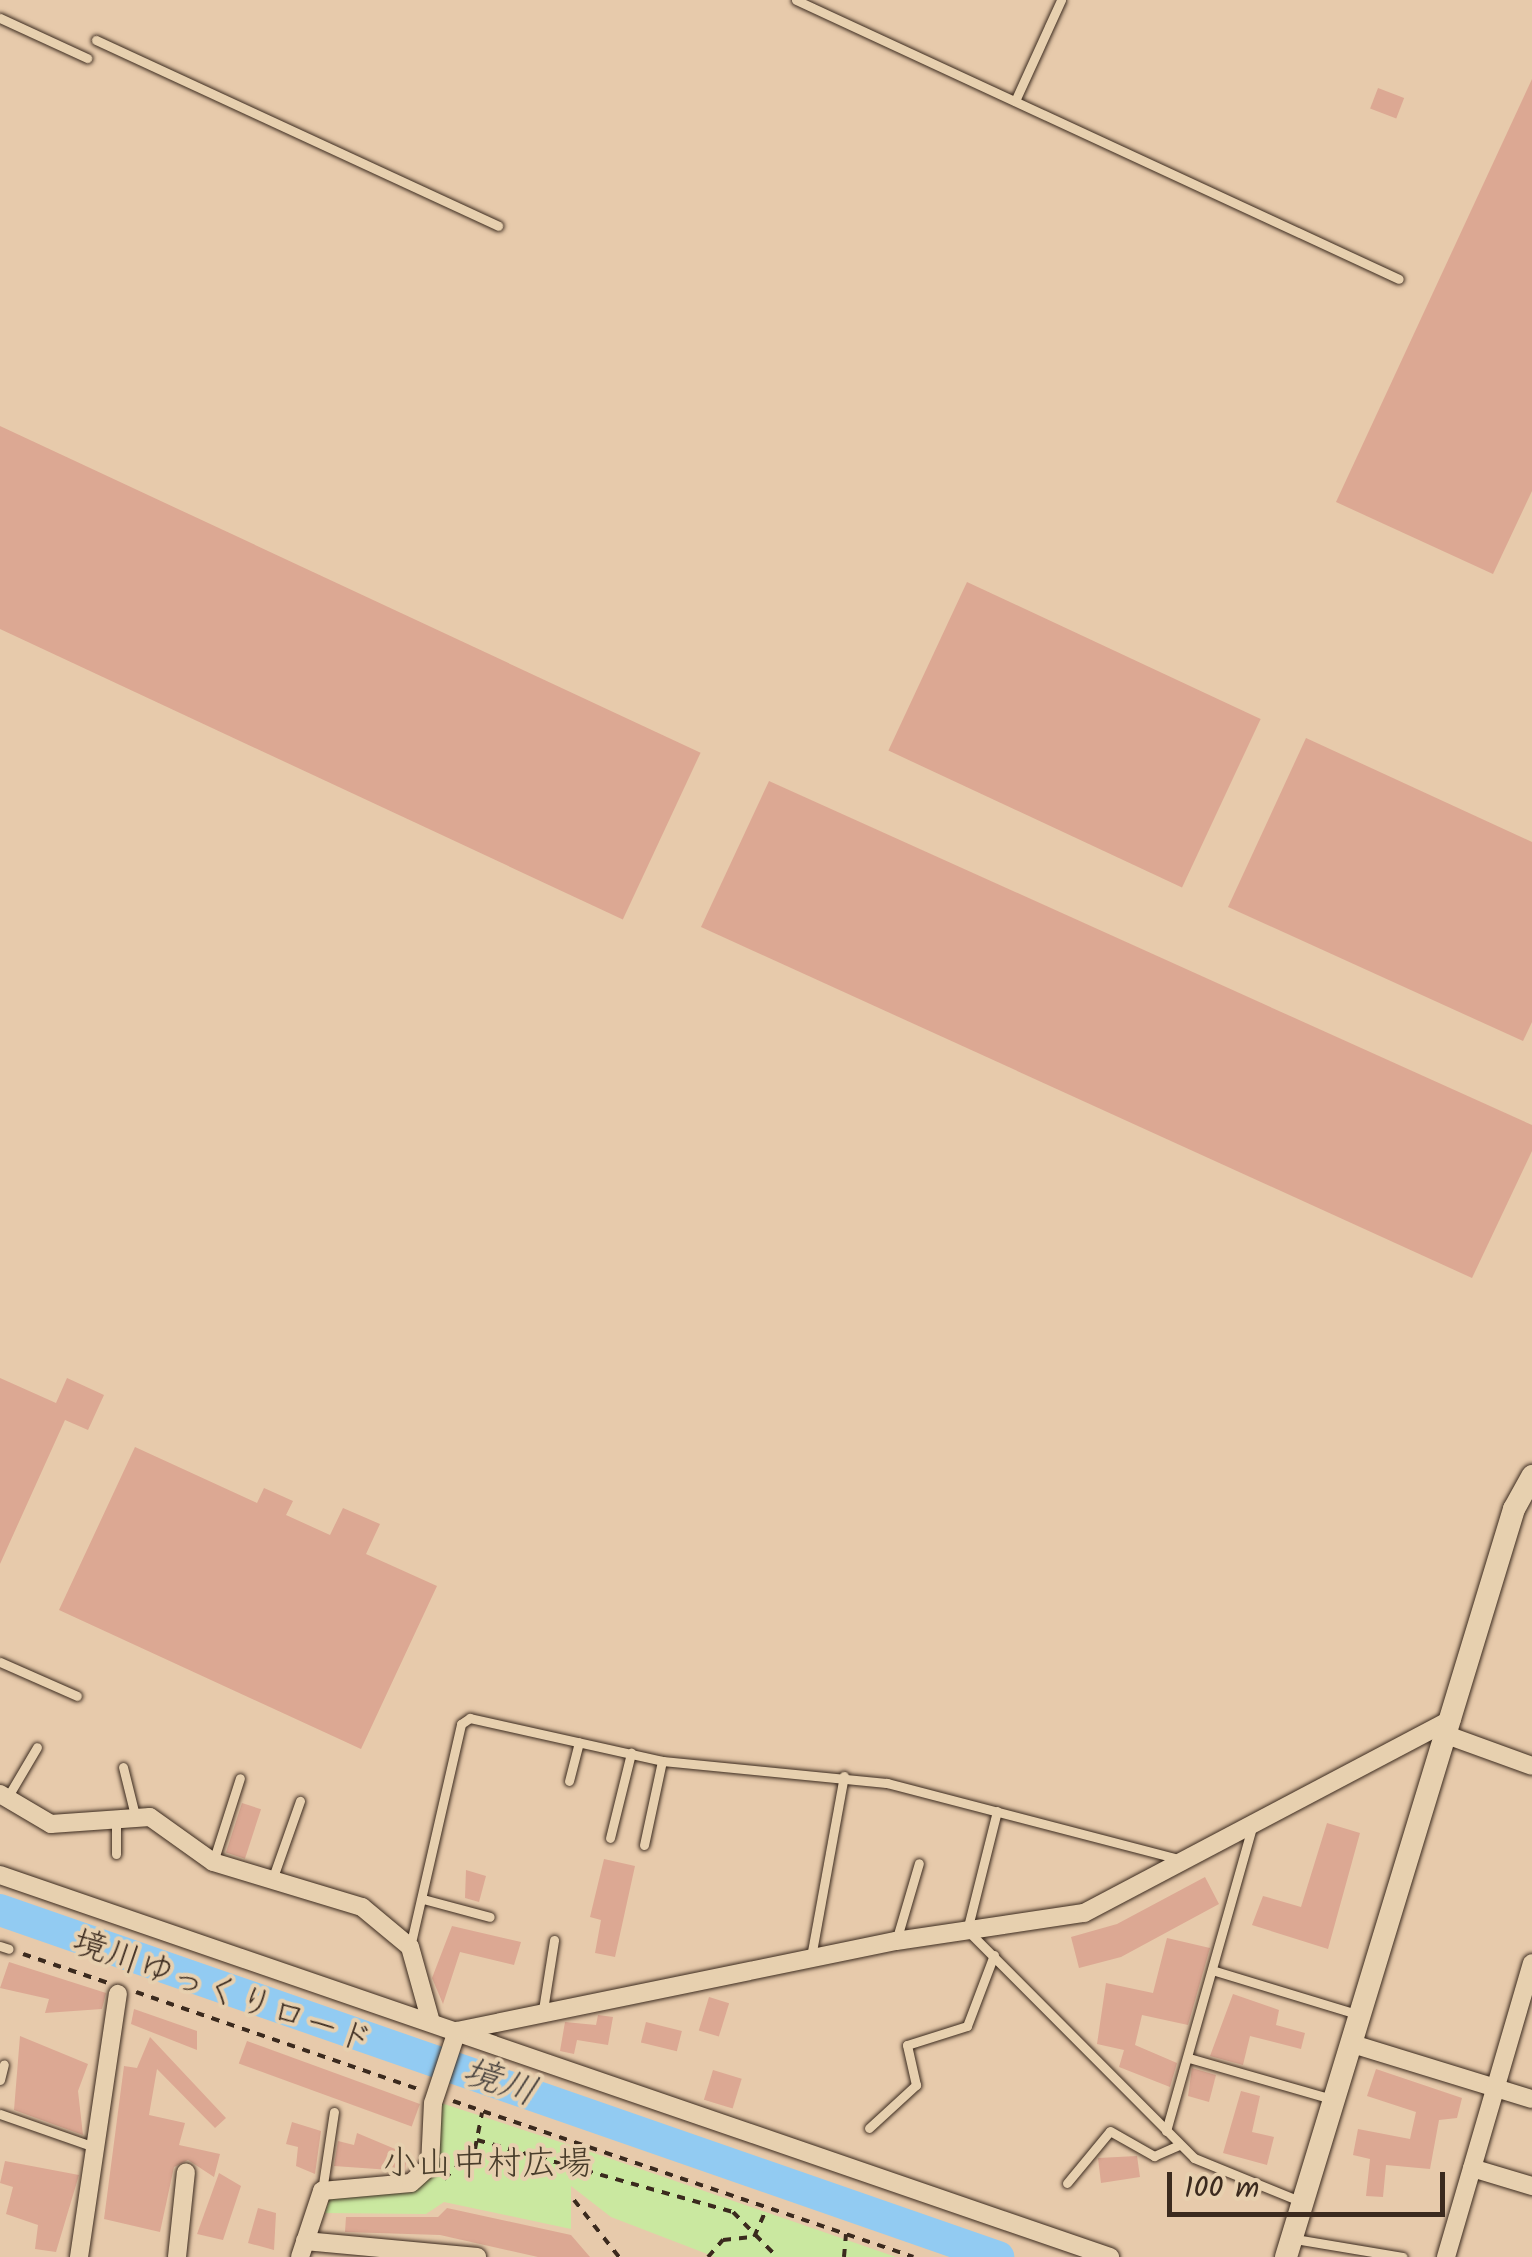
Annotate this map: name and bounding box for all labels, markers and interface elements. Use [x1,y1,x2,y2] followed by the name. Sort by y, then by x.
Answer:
[66,1922,378,2064] street label: 境川ゆっくりロード
[456,2050,542,2118] water label: 境川
[382,2144,592,2186] park label: 小山中村広場
[1172,2152,1450,2214] scale bar
[1184,2165,1259,2213] text: 100 m

